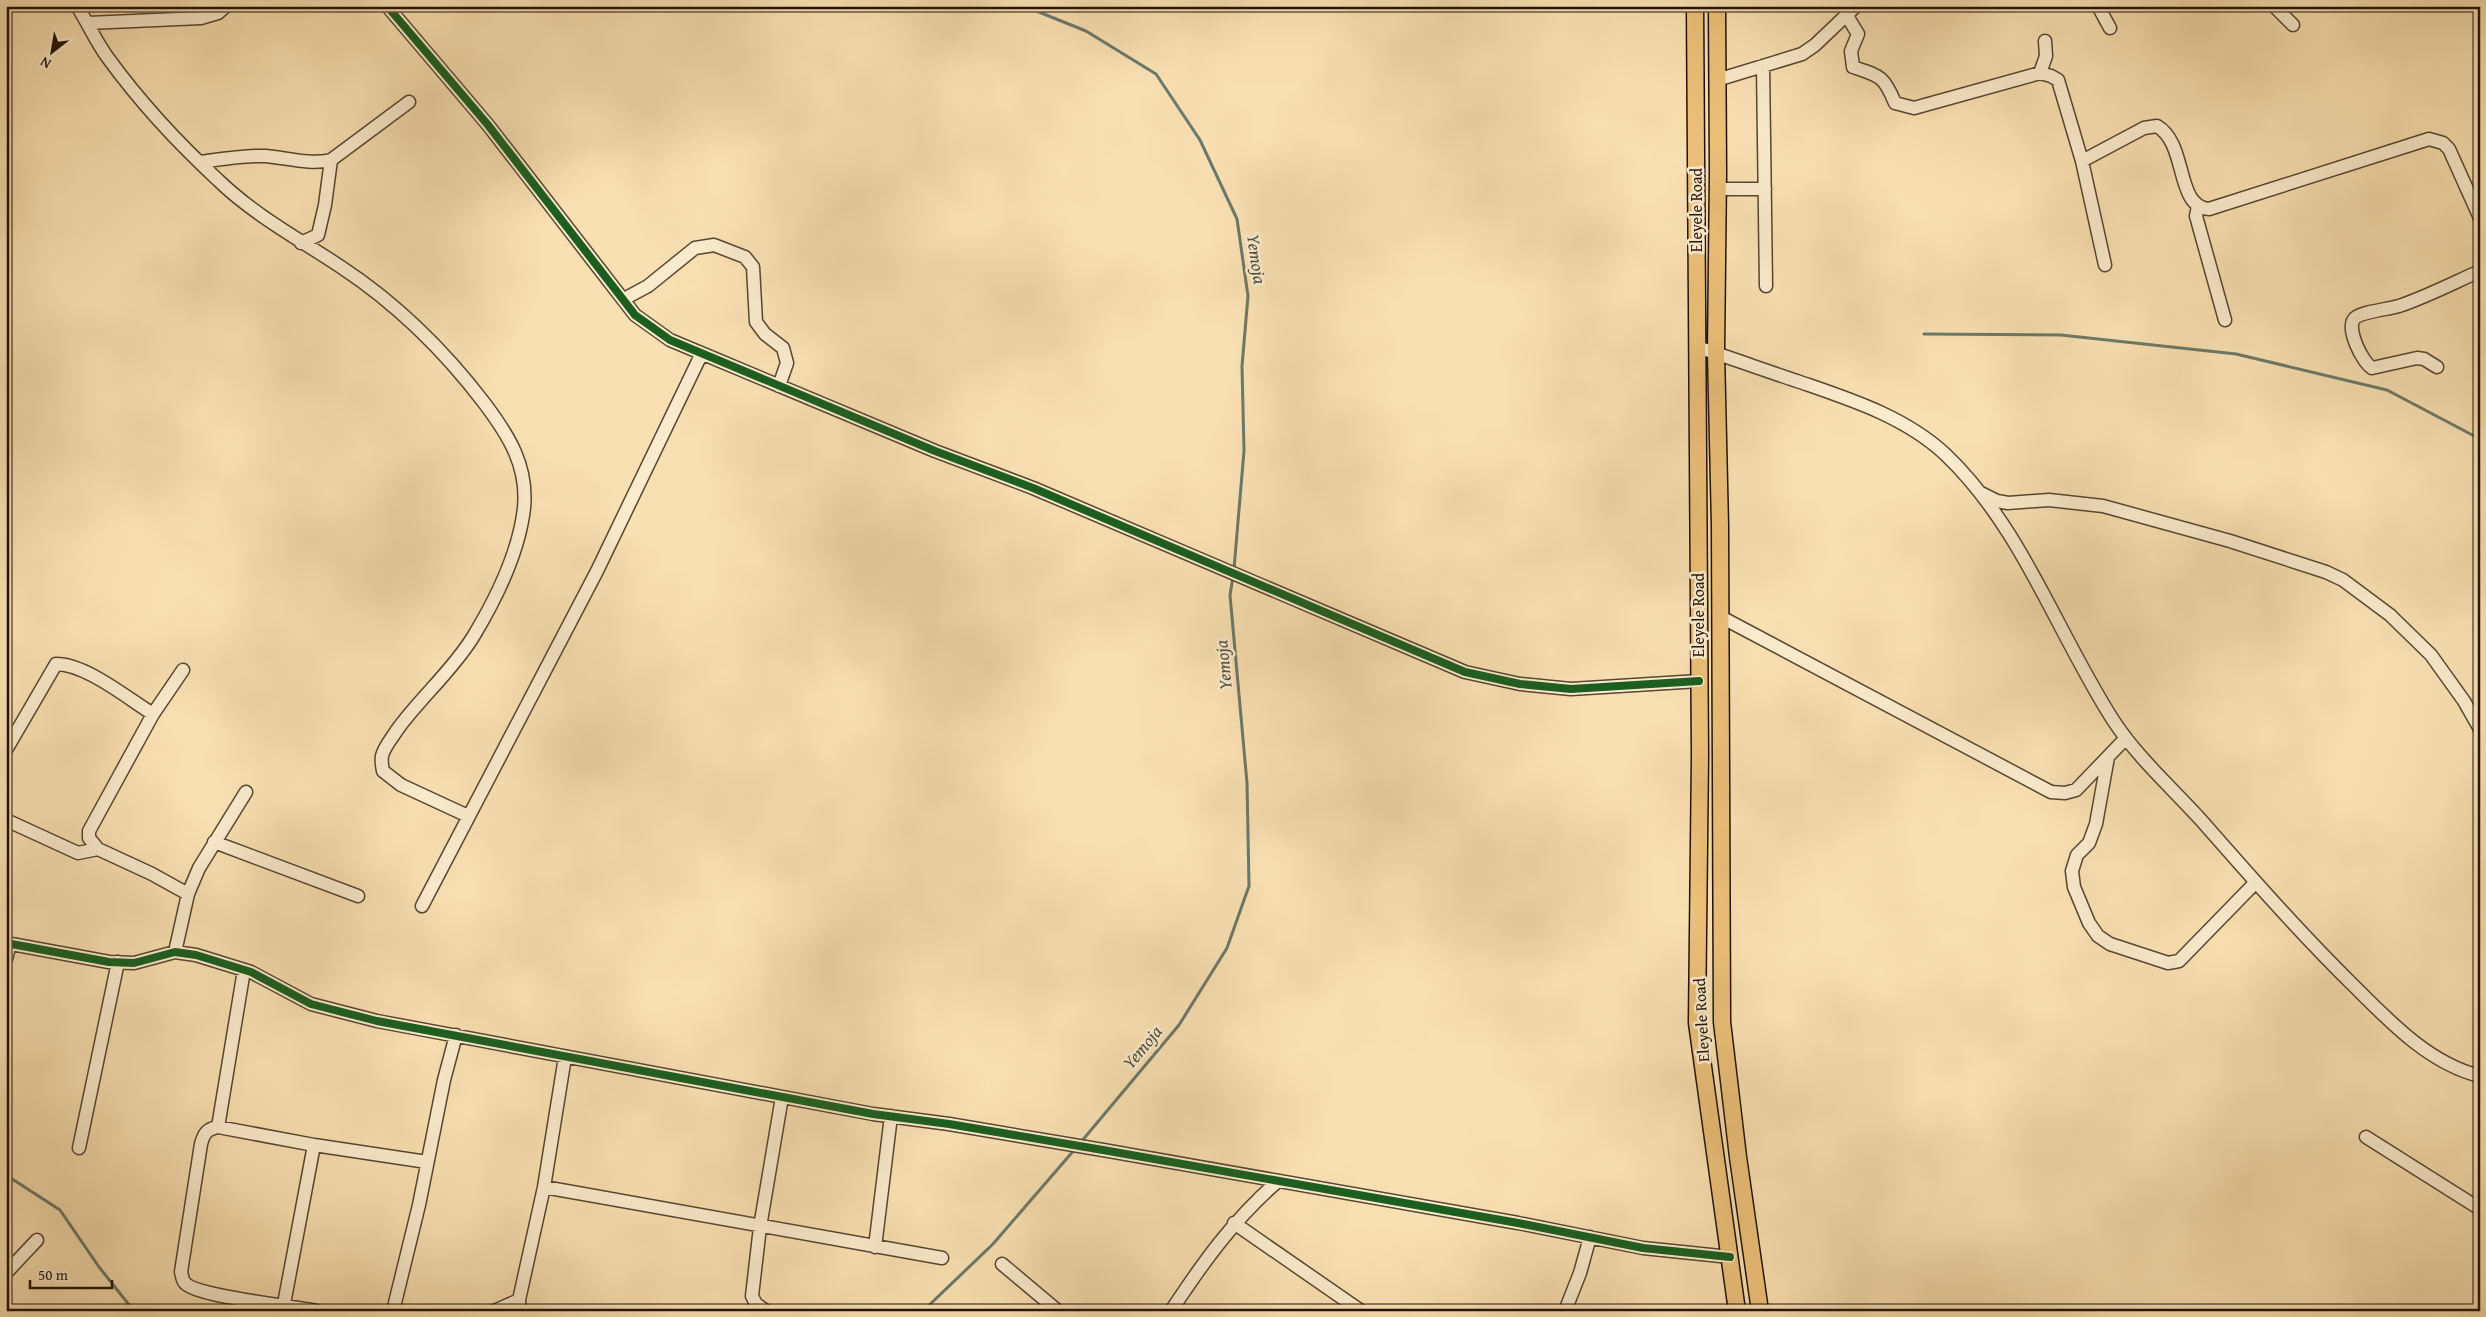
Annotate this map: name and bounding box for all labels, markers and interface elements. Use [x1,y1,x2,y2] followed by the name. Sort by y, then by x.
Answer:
[28,28,78,78] north arrow
[36,52,54,74] text: N
[1684,167,1708,252] street label: Eleyele Road
[1240,232,1274,286] water label: Yemoja
[1686,572,1710,657] street label: Eleyele Road
[1207,638,1239,691] water label: Yemoja
[1687,977,1715,1063] street label: Eleyele Road
[1116,1019,1169,1075] water label: Yemoja
[30,1257,112,1289] scale bar
[38,1264,69,1285] text: 50 m

